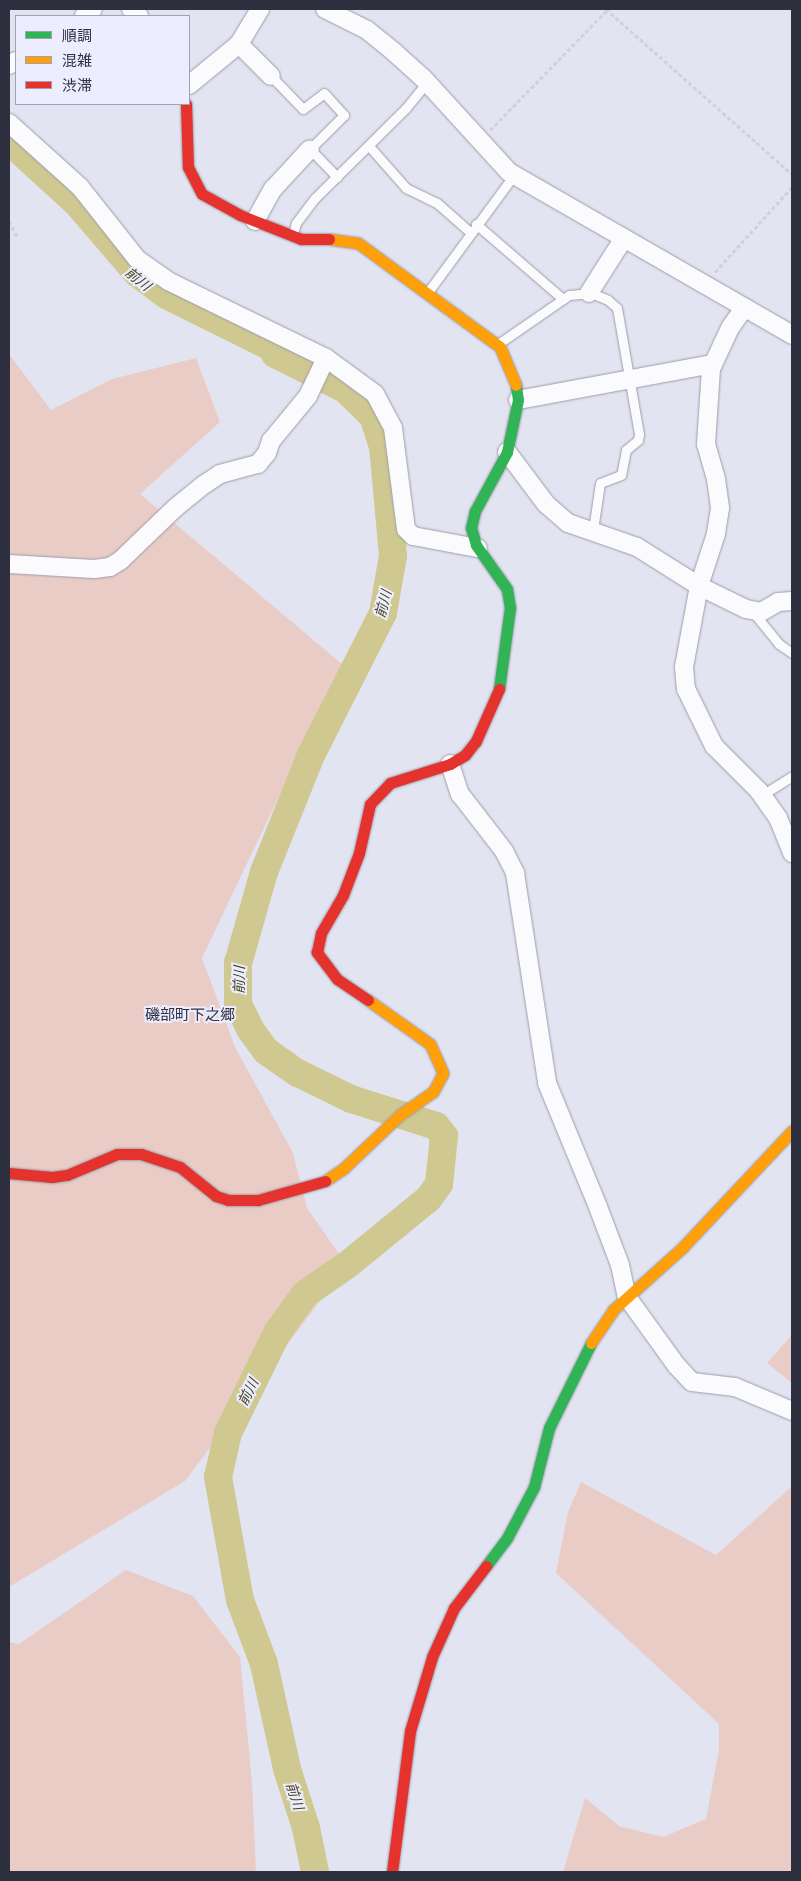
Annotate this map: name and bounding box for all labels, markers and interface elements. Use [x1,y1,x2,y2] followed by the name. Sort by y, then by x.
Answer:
[15,15,190,105] legend
[62,27,92,44] text: 順調
[62,52,92,69] text: 混雑
[62,77,92,94] text: 渋滞
[122,264,154,294] water label: 前川
[371,588,395,620] water label: 前川
[230,966,248,994] water label: 前川
[145,1006,235,1024] district label: 磯部町下之郷
[234,1376,262,1408] water label: 前川
[283,1780,307,1812] water label: 前川

